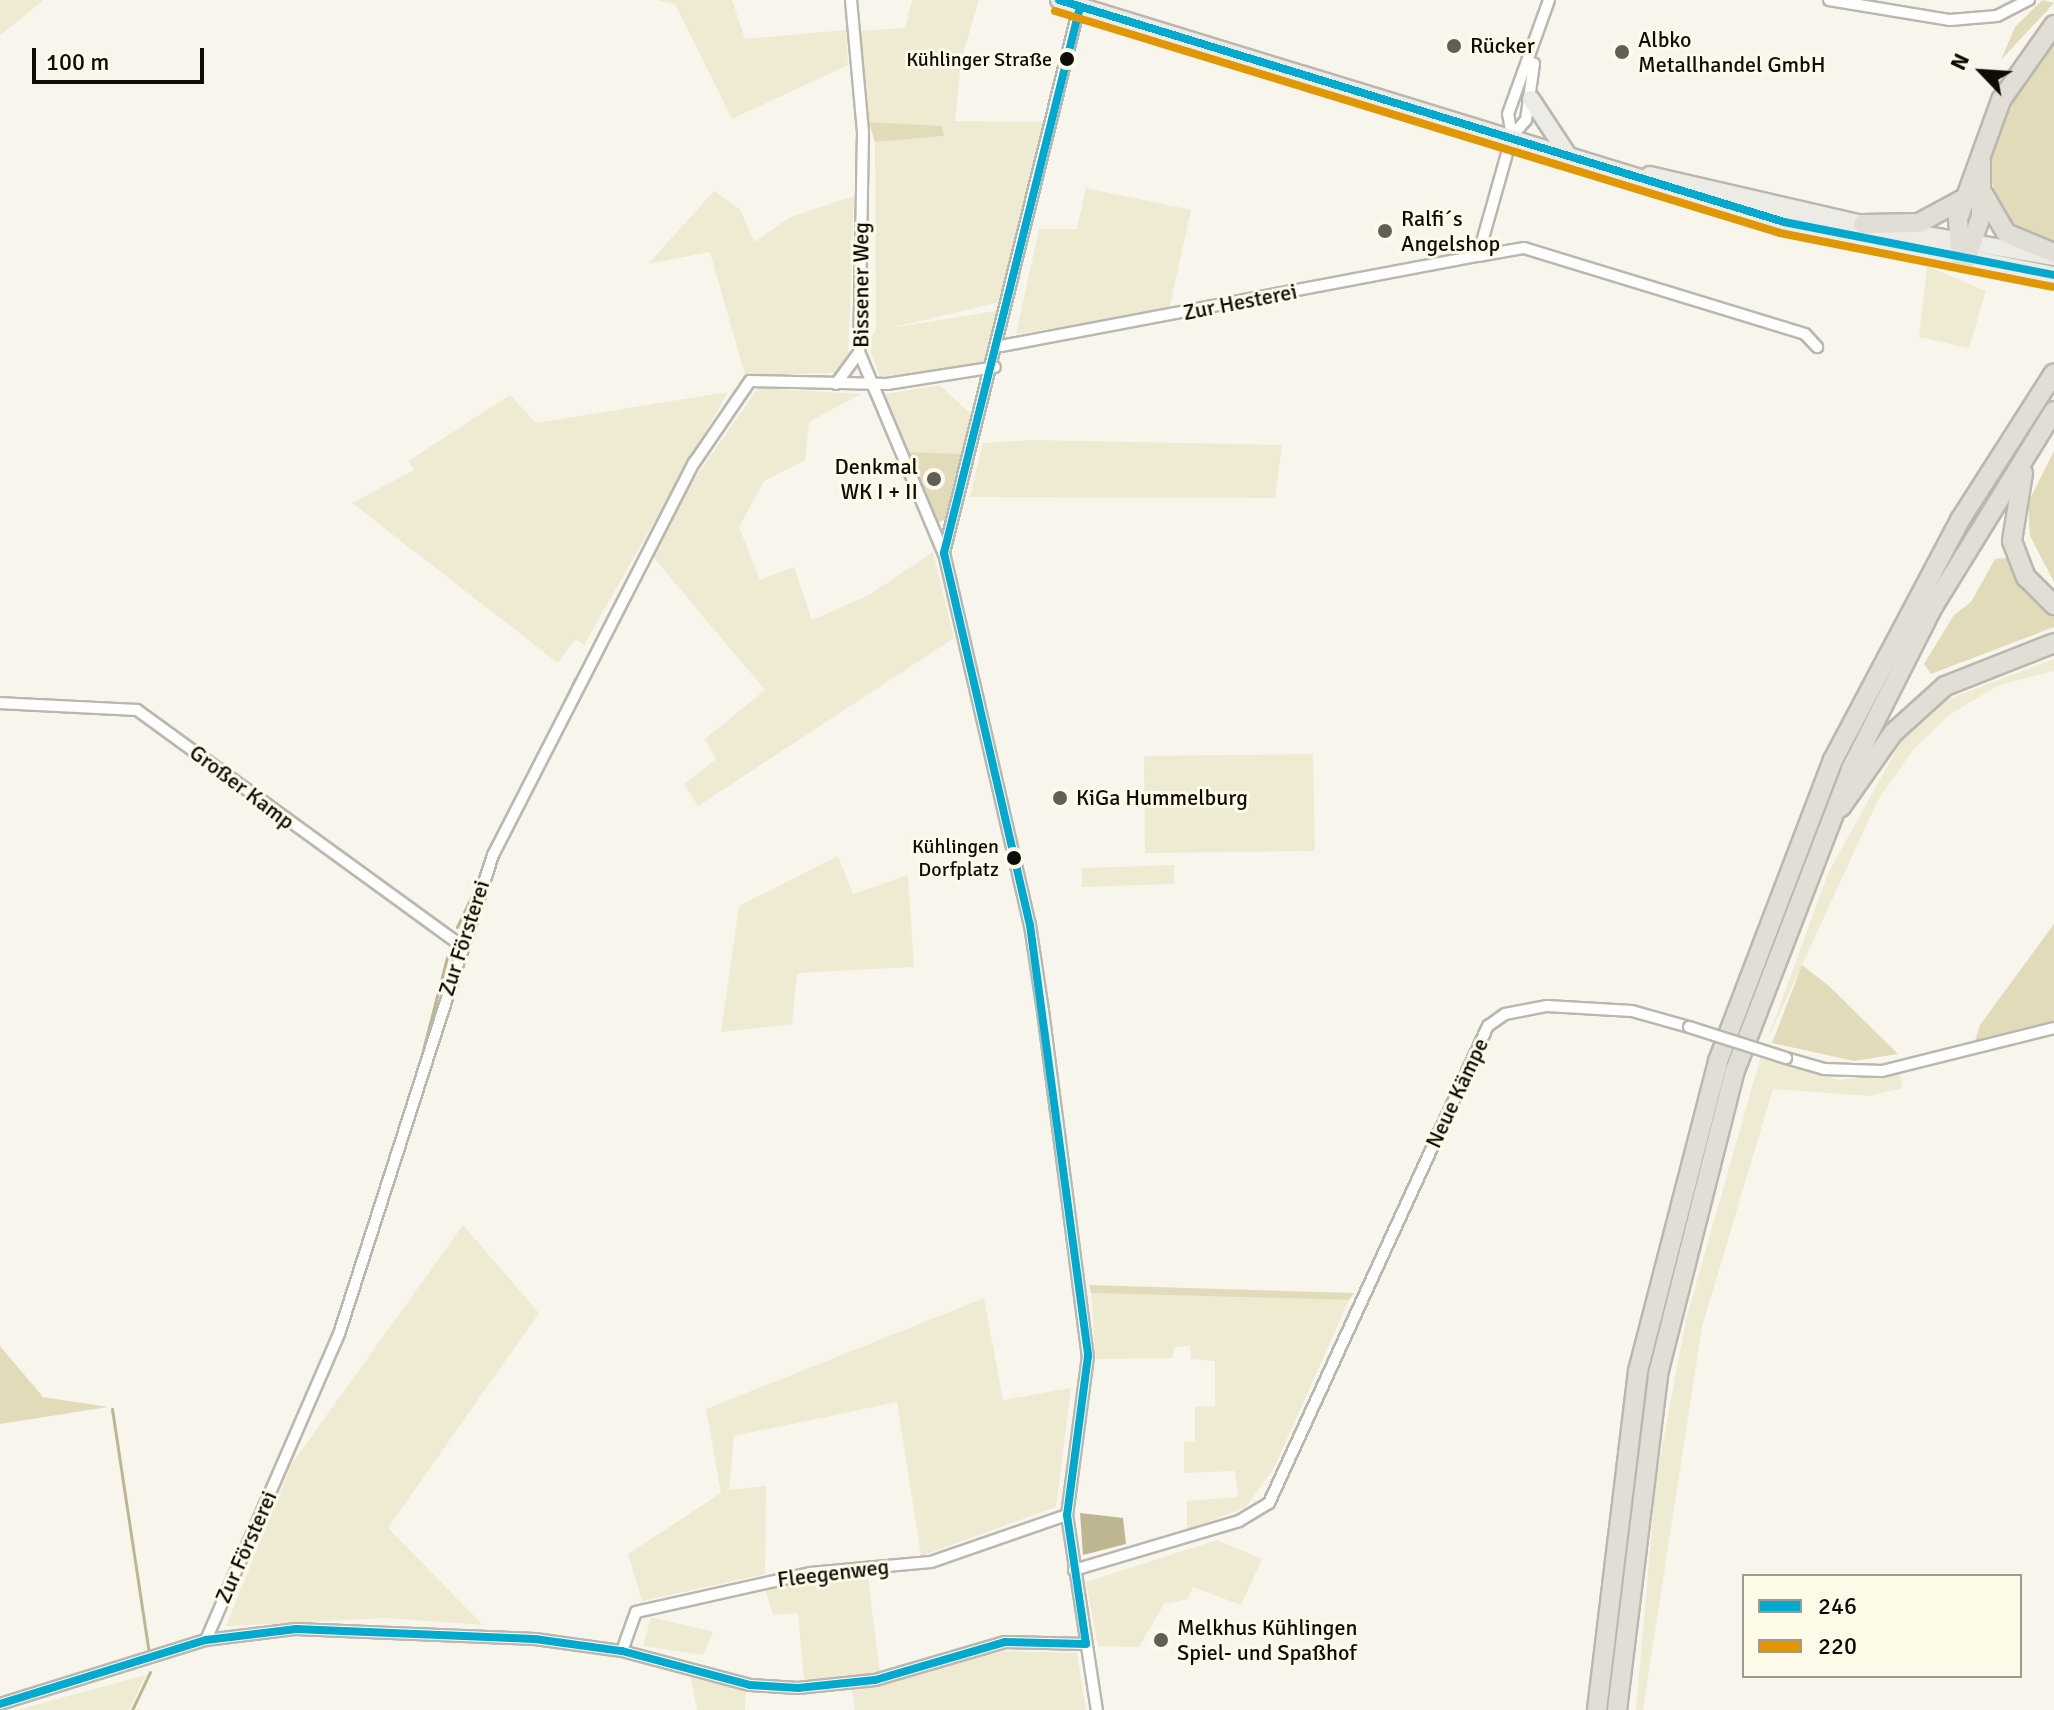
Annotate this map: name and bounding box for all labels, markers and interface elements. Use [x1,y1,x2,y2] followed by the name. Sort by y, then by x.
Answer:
[1638,26,1826,78] place label: Albko Metallhandel GmbH
[36,32,208,82] scale bar
[1942,32,2022,112] north arrow
[1470,33,1535,59] place label: Rücker
[1445,37,1463,55] marker: Rücker
[1613,43,1631,61] marker: Albko Metallhandel GmbH
[46,47,109,77] text: 100 m
[906,47,1052,71] place label: Kühlinger Straße
[1944,49,1975,74] text: N
[1059,51,1075,67] marker: Kühlinger Straße
[1401,205,1500,256] place label: Ralfi´s Angelshop
[848,222,874,348] street label: Bissener Weg
[1376,222,1394,240] marker: Ralfi´s Angelshop
[1181,278,1299,326] street label: Zur Hesterei
[835,453,918,504] place label: Denkmal WK I + II
[925,470,943,488] marker: Denkmal WK I + II
[184,739,300,835] street label: Großer Kamp
[1076,785,1248,811] place label: KiGa Hummelburg
[1051,789,1069,807] marker: KiGa Hummelburg
[912,834,999,881] place label: Kühlingen Dorfplatz
[1006,850,1022,866] marker: Kühlingen Dorfplatz
[433,877,495,999] street label: Zur Försterei
[1420,1034,1494,1152] street label: Neue Kämpe
[210,1487,282,1607] street label: Zur Försterei
[776,1553,890,1593] street label: Fleegenweg
[1742,1574,2022,1678] legend
[1818,1591,1857,1621] text: 246
[1177,1614,1357,1666] place label: Melkhus Kühlingen Spiel- und Spaßhof
[1152,1631,1170,1649] marker: Melkhus Kühlingen Spiel- und Spaßhof
[1818,1631,1857,1661] text: 220

